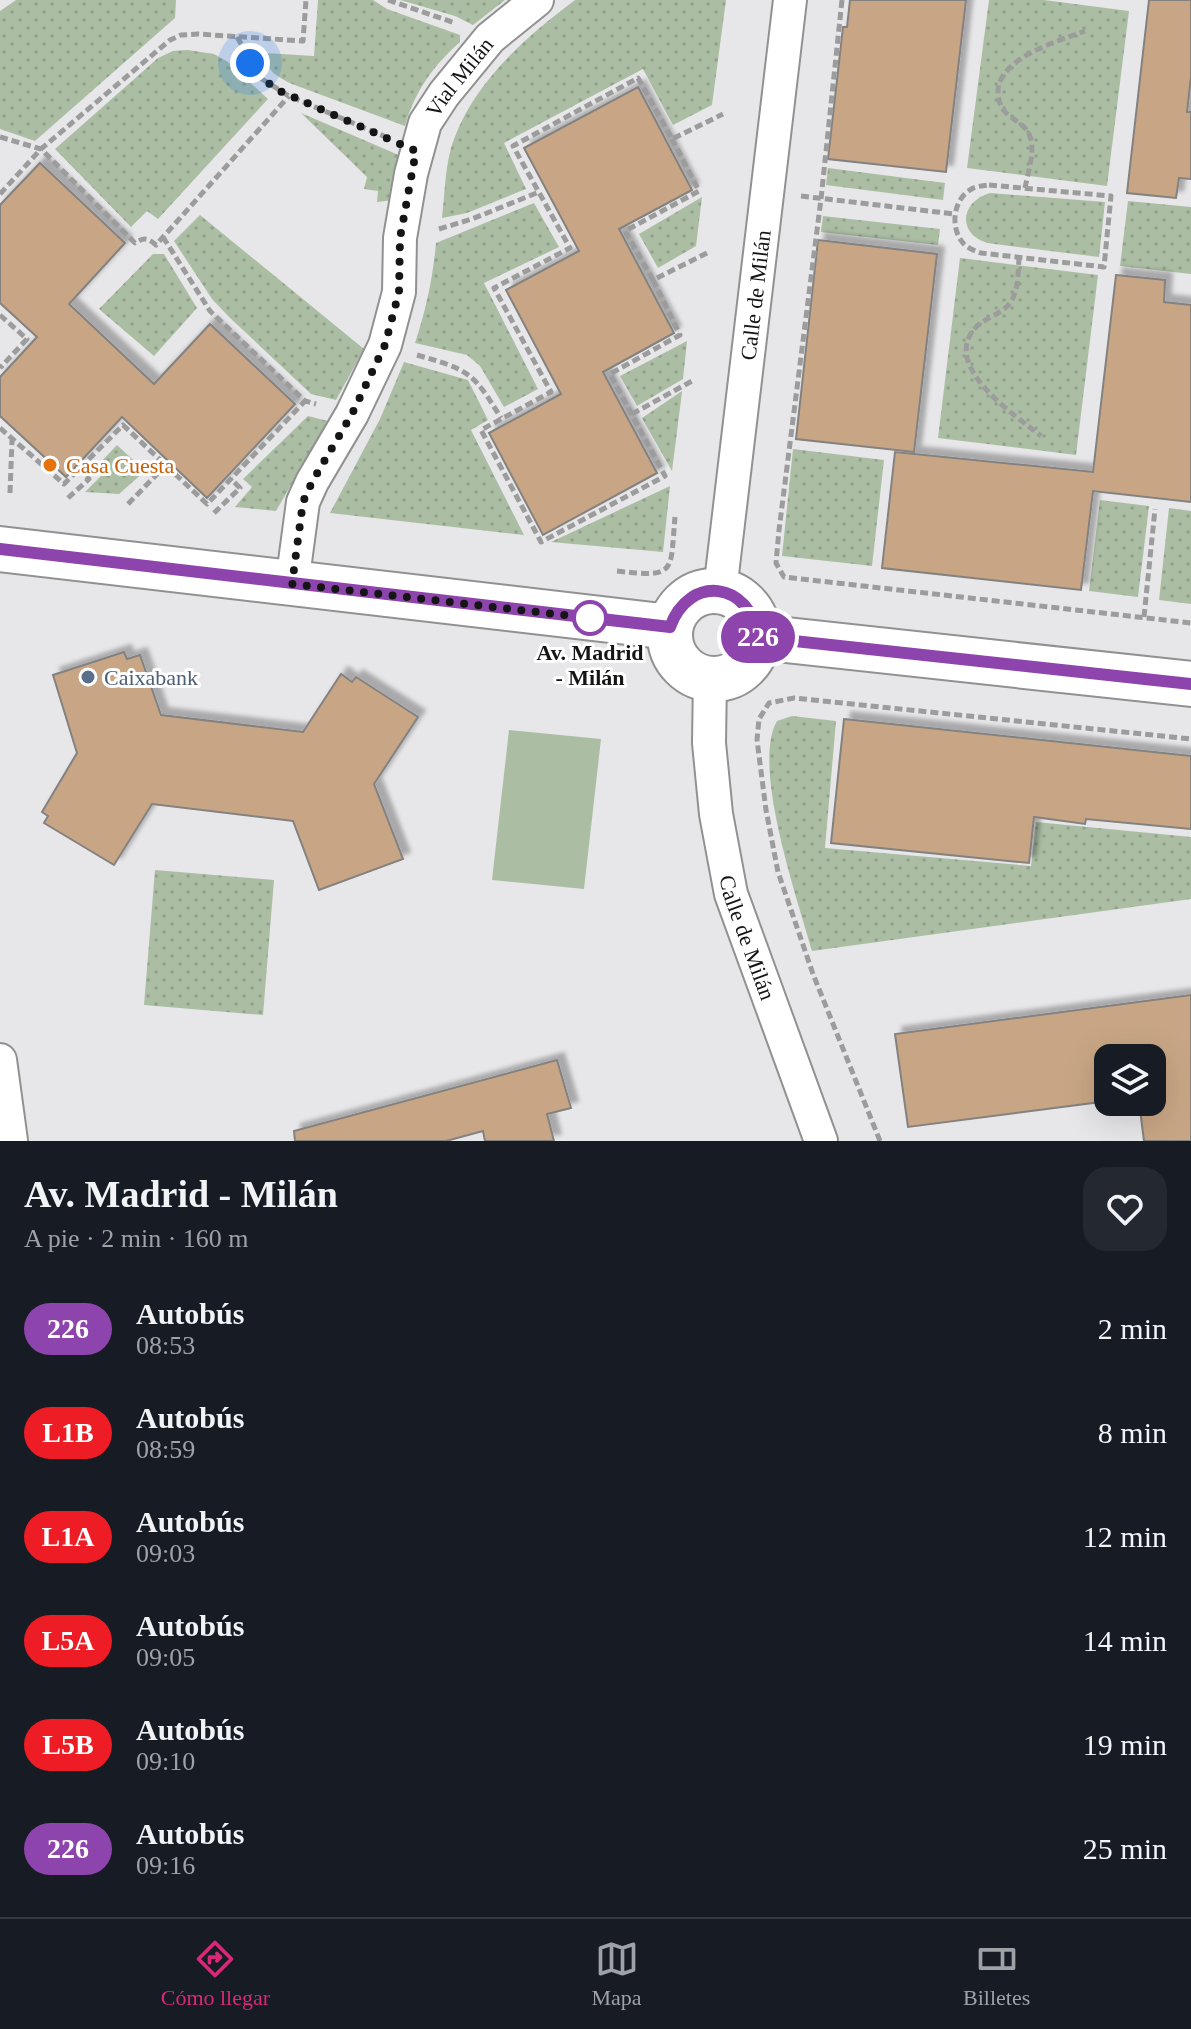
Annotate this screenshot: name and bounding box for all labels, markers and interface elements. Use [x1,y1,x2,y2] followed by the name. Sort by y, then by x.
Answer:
[420,32,498,122] street label: Vial Milán
[230,43,270,83] your location
[735,229,775,361] street label: Calle de Milán
[66,453,174,478] place label: Casa Cuesta
[41,456,59,474] marker: Casa Cuesta
[573,601,607,635] marker: Av. Madrid - Milán
[712,611,804,663] line badge: 226
[737,621,779,652] text: 226
[536,640,644,690] place label: Av. Madrid - Milán
[104,665,198,690] place label: Caixabank
[79,668,97,686] marker: Caixabank
[715,873,781,1003] street label: Calle de Milán
[1094,1044,1166,1116] map controls
[1094,1044,1166,1116] button: layers
[1083,1167,1167,1251] button: heart
[24,1173,338,1215] text: Av. Madrid - Milán
[24,1224,249,1253] text: A pie · 2 min · 160 m
[136,1297,244,1330] text: Autobús
[1098,1312,1167,1345] text: 2 min
[47,1313,89,1344] text: 226
[136,1331,195,1360] text: 08:53
[136,1401,244,1434] text: Autobús
[1098,1416,1167,1449] text: 8 min
[42,1417,94,1448] text: L1B
[136,1435,195,1464] text: 08:59
[136,1505,244,1538] text: Autobús
[1083,1520,1167,1553] text: 12 min
[42,1521,94,1552] text: L1A
[136,1539,195,1568] text: 09:03
[136,1609,244,1642] text: Autobús
[1083,1624,1167,1657] text: 14 min
[42,1625,94,1656] text: L5A
[136,1643,195,1672] text: 09:05
[136,1713,244,1746] text: Autobús
[1083,1728,1167,1761] text: 19 min
[42,1729,94,1760] text: L5B
[136,1747,195,1776] text: 09:10
[136,1817,244,1850] text: Autobús
[1083,1832,1167,1865] text: 25 min
[47,1833,89,1864] text: 226
[136,1851,195,1880] text: 09:16
[161,1937,270,2011] tab: Cómo llegar
[592,1937,642,2011] tab: Mapa
[963,1937,1030,2011] tab: Billetes

